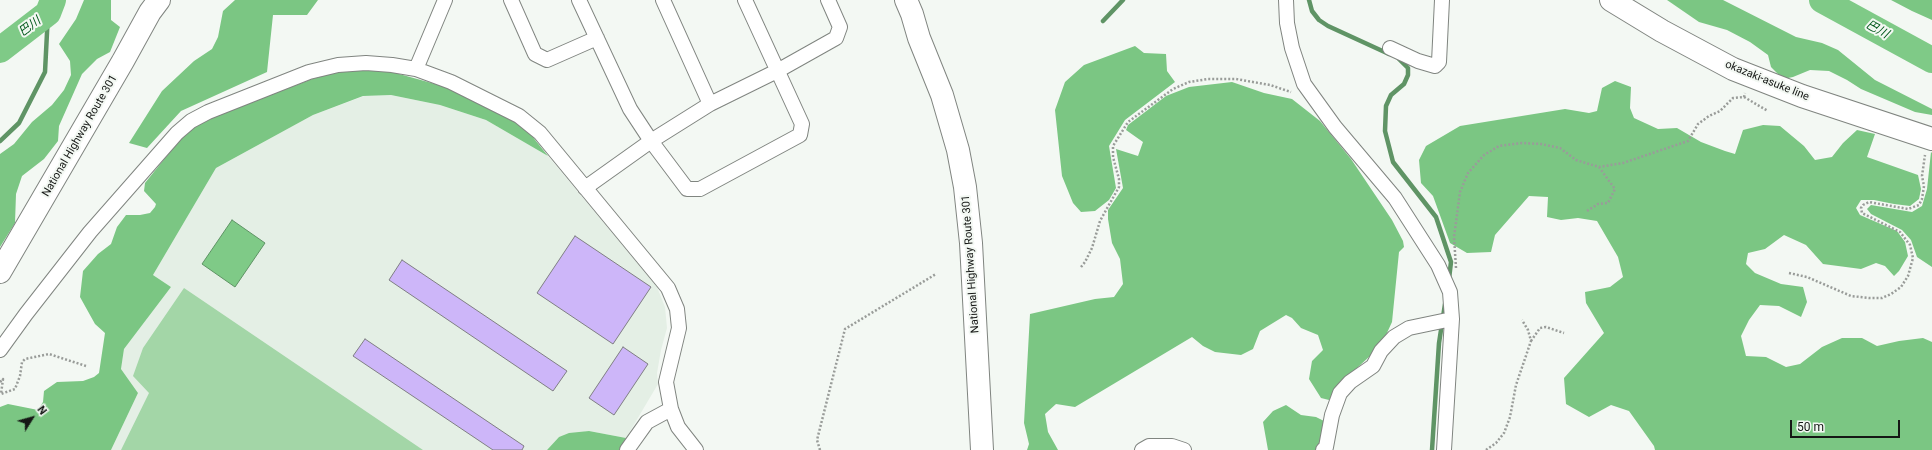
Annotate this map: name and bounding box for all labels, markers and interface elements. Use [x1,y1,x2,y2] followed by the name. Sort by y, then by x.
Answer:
[16,14,44,40] water label: 巴川
[1863,18,1891,42] water label: 巴川
[1723,58,1811,104] street label: okazaki-asuke line
[40,73,120,199] street label: National Highway Route 301
[960,194,982,334] street label: National Highway Route 301
[12,398,52,438] north arrow
[34,403,50,417] text: N
[1792,412,1902,438] scale bar
[1797,420,1824,434] text: 50 m

